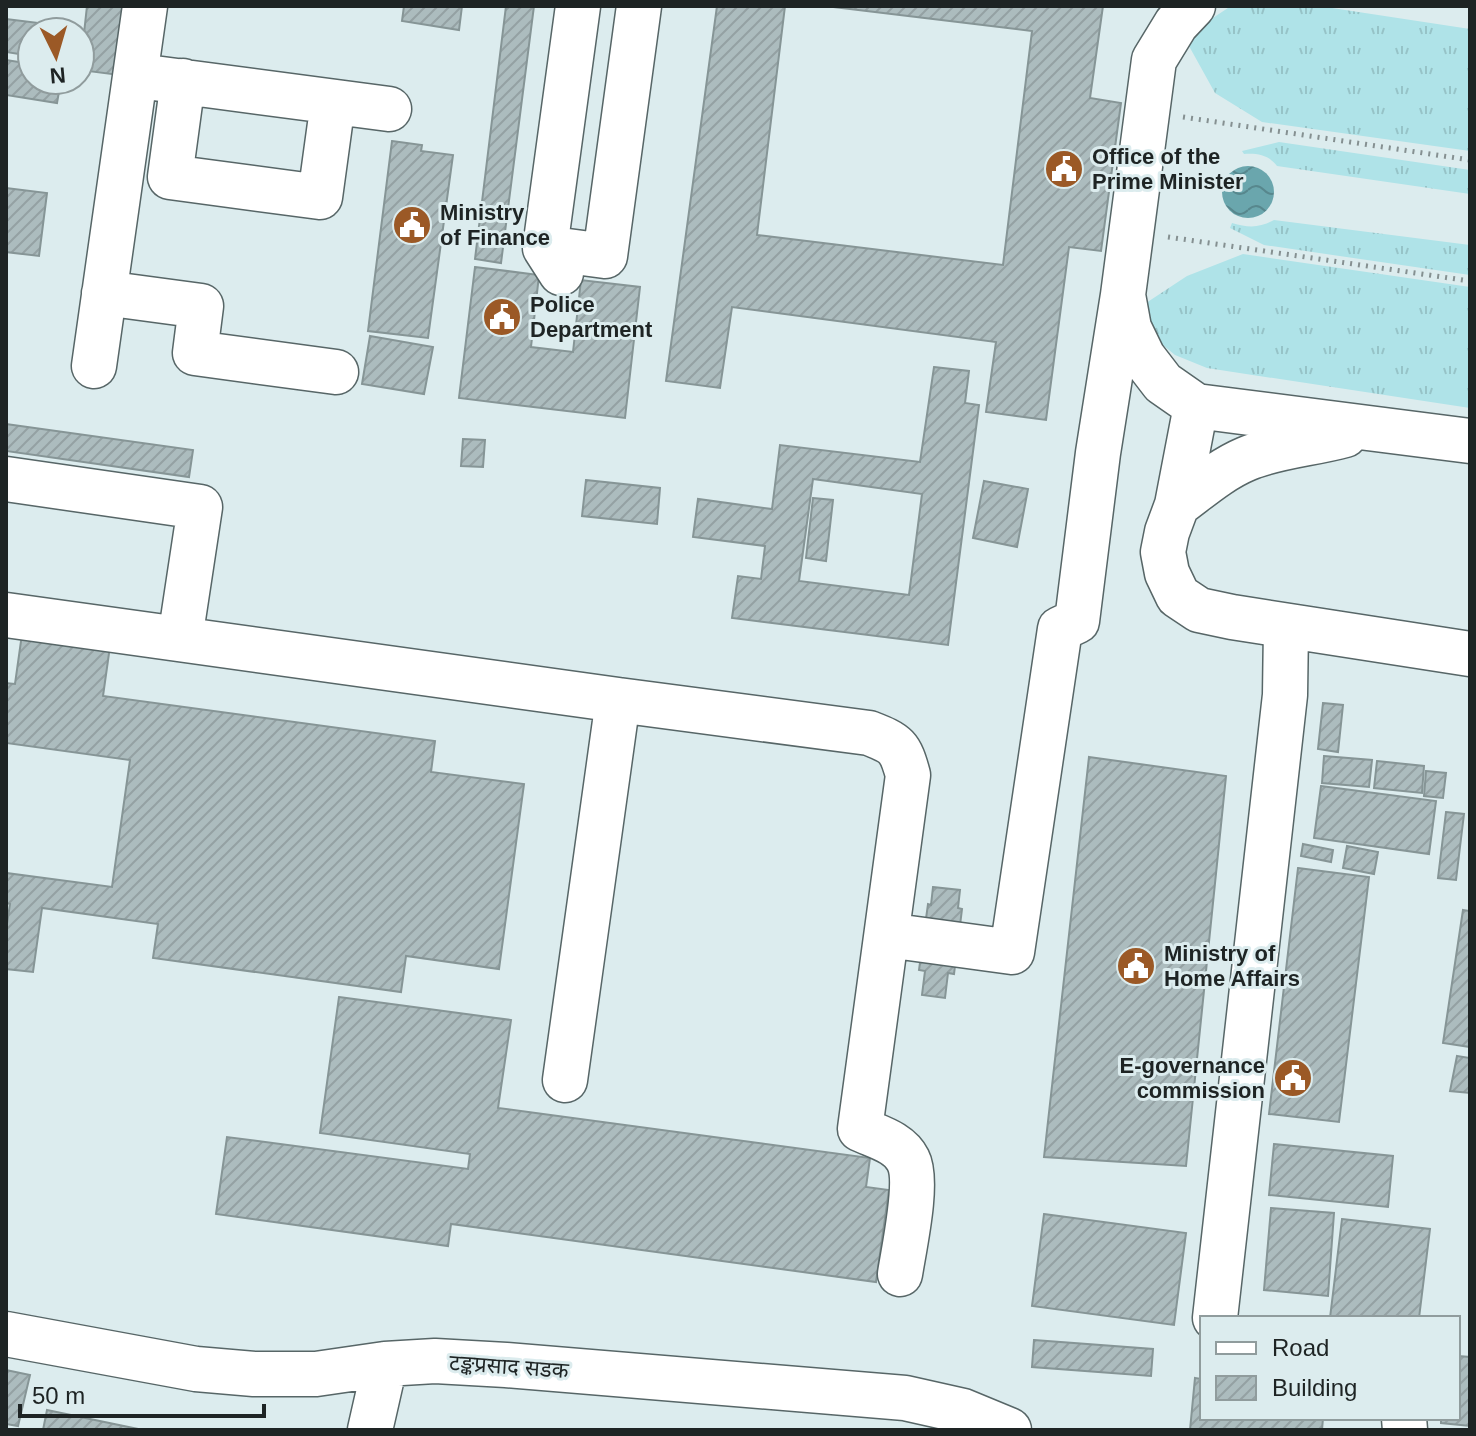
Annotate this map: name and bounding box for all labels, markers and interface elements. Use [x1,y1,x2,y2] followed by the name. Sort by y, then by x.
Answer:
[16,16,96,96] north arrow
[49,62,67,89] text: N
[1092,144,1244,194] place label: Office of the Prime Minister
[1043,148,1085,190] public building icon: Office of the Prime Minister
[440,200,550,250] place label: Ministry of Finance
[391,204,433,246] public building icon: Ministry of Finance
[530,292,653,342] place label: Police Department
[481,296,523,338] public building icon: Police Department
[1164,941,1300,991] place label: Ministry of Home Affairs
[1115,945,1157,987] public building icon: Ministry of Home Affairs
[1120,1053,1265,1103] place label: E-governance commission
[1272,1057,1314,1099] public building icon: E-governance commission
[1200,1316,1460,1420] legend
[1272,1334,1329,1361] text: Road
[449,1350,571,1383] street label: टङ्कप्रसाद सडक
[20,1368,264,1418] scale bar
[1272,1374,1357,1401] text: Building
[32,1382,85,1409] text: 50 m

